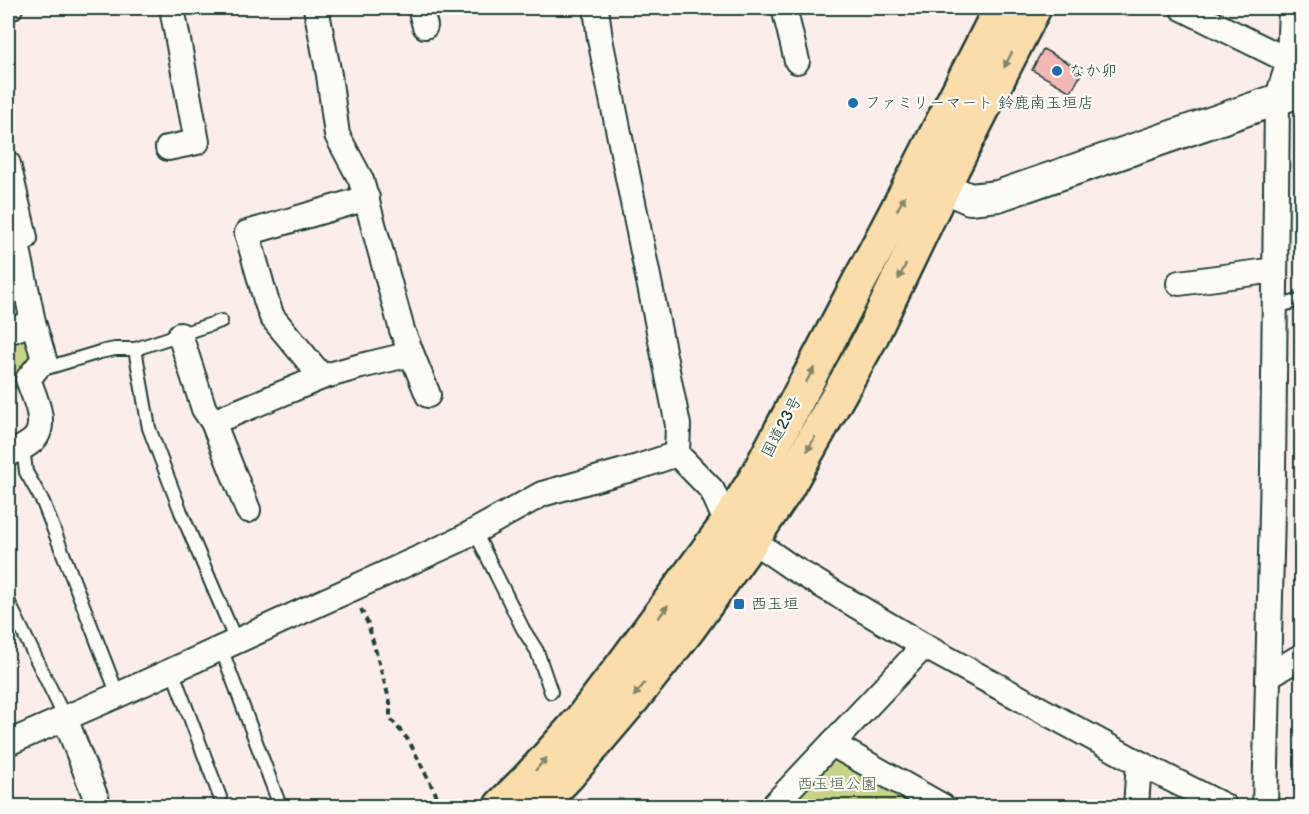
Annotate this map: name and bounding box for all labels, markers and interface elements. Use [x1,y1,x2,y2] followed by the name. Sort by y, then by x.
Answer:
[1003,51,1012,68] one-way arrow
[1069,62,1117,81] place label: なか卯
[1050,64,1064,78] marker: なか卯
[865,94,1094,113] place label: ファミリーマート 鈴鹿南玉垣店
[846,96,860,110] marker: ファミリーマート 鈴鹿南玉垣店
[896,194,906,211] one-way arrow
[898,264,907,281] one-way arrow
[805,367,814,384] one-way arrow
[758,393,806,461] street label: 国道23号
[806,436,816,453] one-way arrow
[751,595,799,614] place label: 西玉垣
[732,597,746,611] marker: 西玉垣
[657,604,669,620] one-way arrow
[633,682,646,698] one-way arrow
[534,757,547,772] one-way arrow
[797,775,877,794] park label: 西玉垣公園

